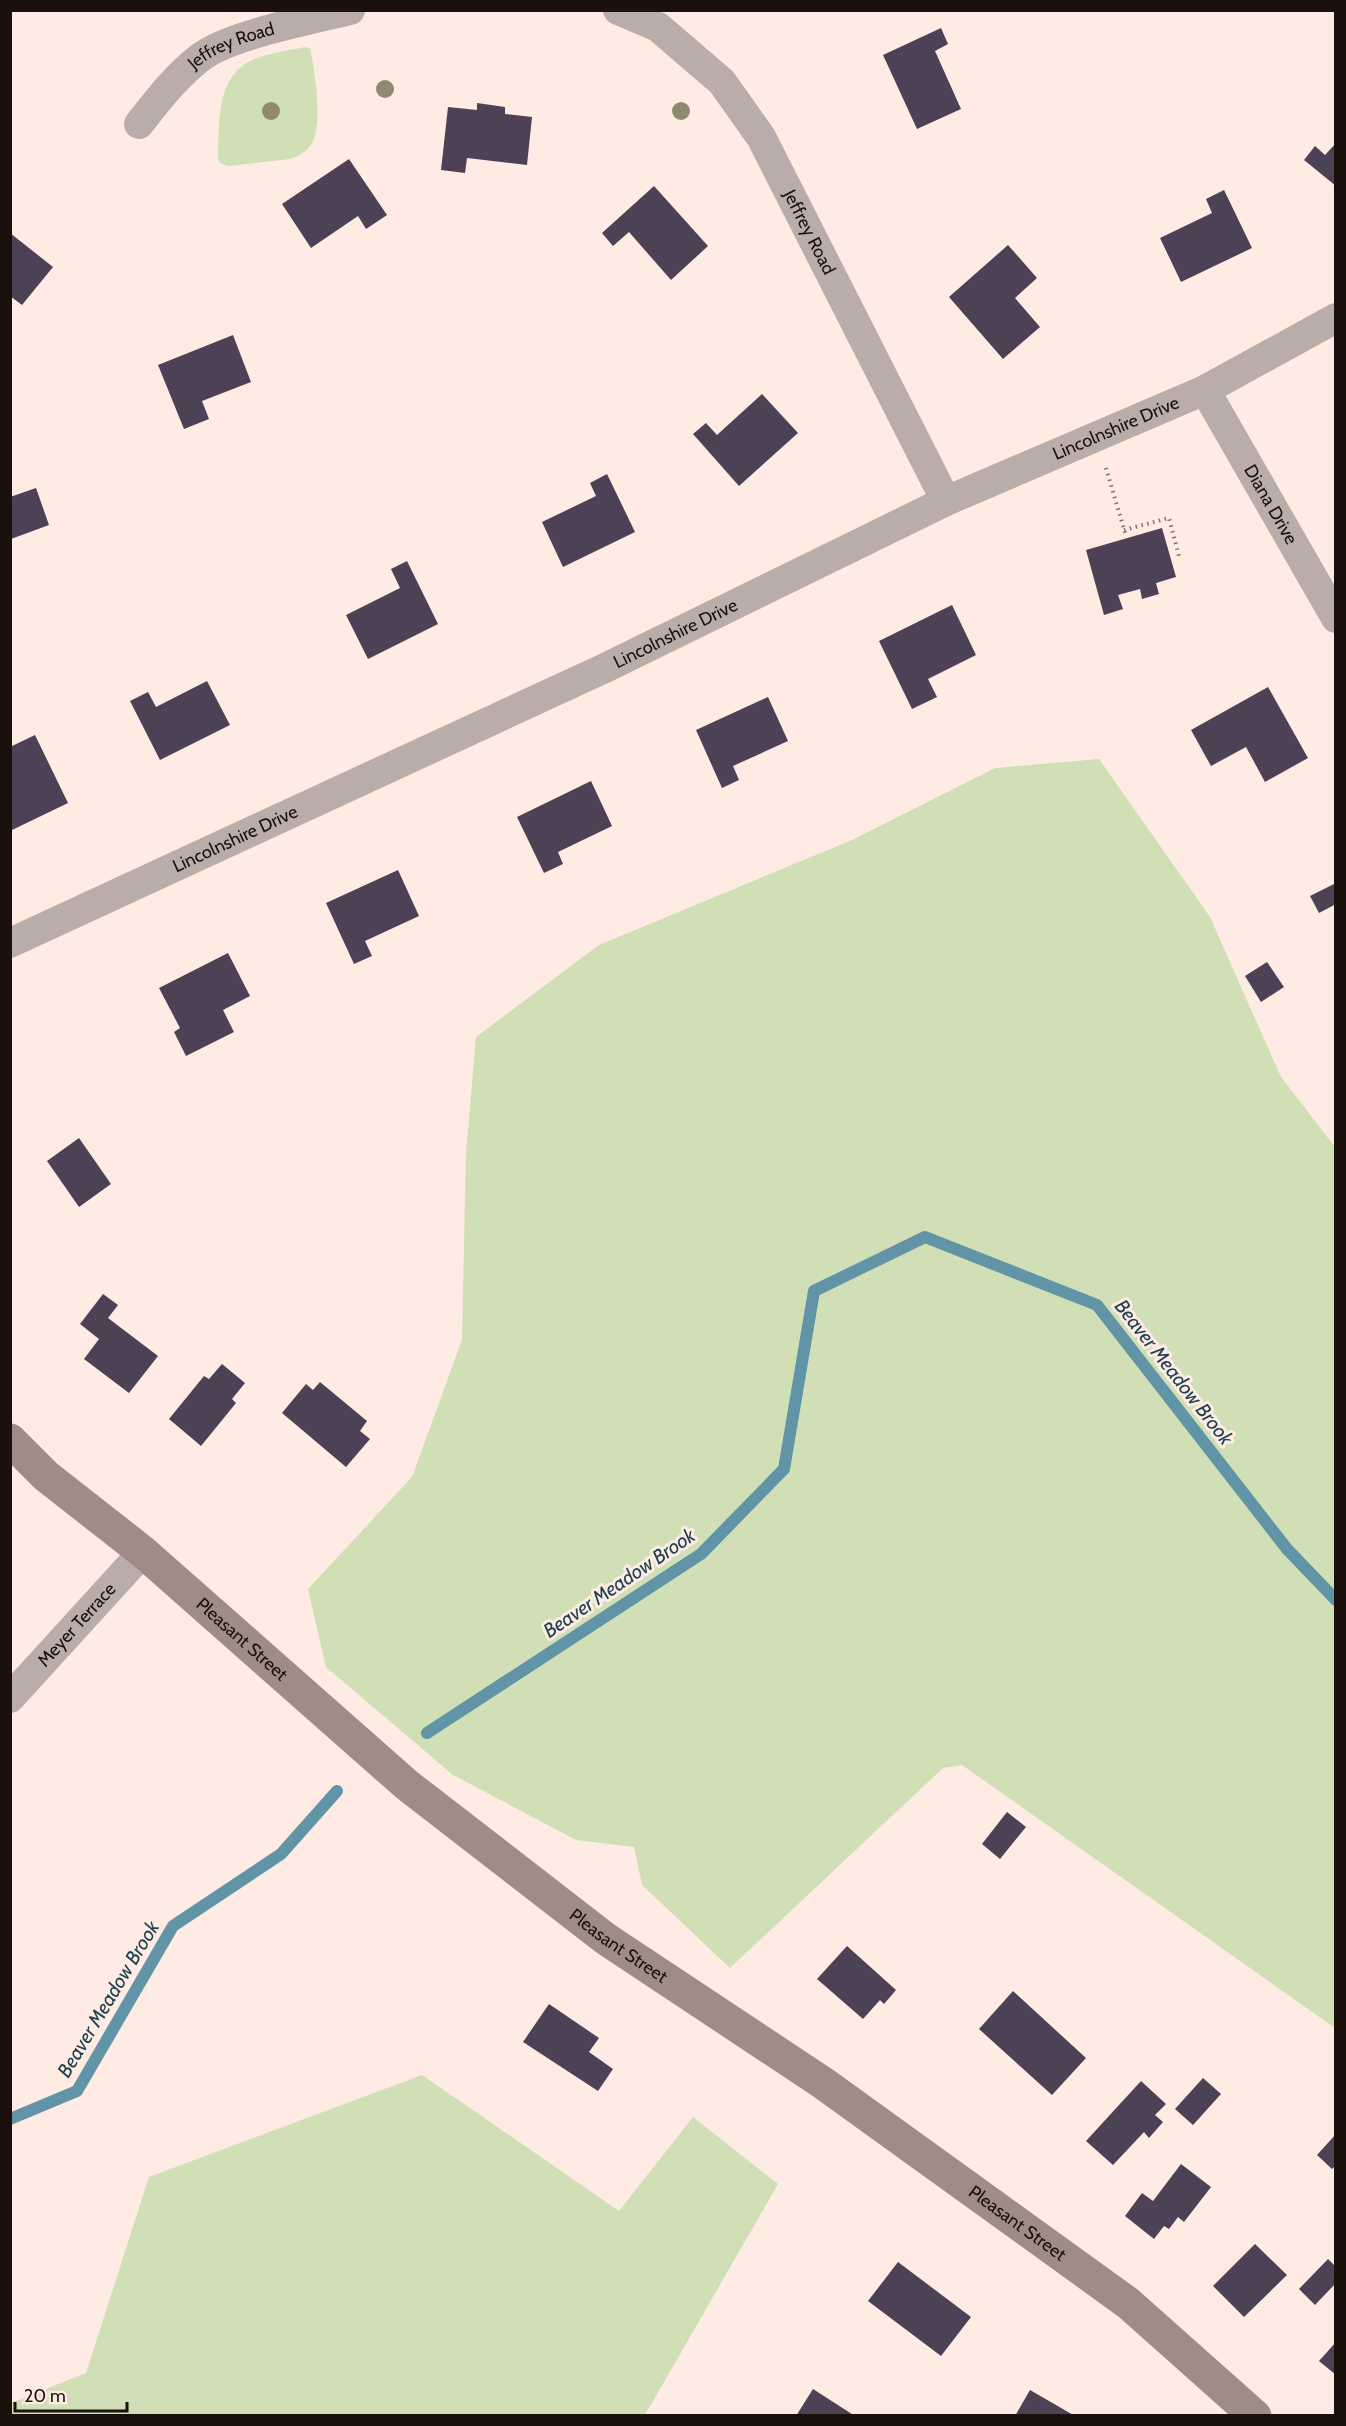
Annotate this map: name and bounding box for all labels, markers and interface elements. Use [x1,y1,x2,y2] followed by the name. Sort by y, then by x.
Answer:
[182,18,277,75] street label: Jeffrey Road
[778,185,840,278] street label: Jeffrey Road
[1049,391,1182,465] street label: Lincolnshire Drive
[1239,461,1302,548] street label: Diana Drive
[610,594,741,673] street label: Lincolnshire Drive
[169,801,301,877] street label: Lincolnshire Drive
[1110,1294,1239,1451] water label: Beaver Meadow Brook
[539,1522,701,1643] water label: Beaver Meadow Brook
[33,1578,121,1671] street label: Meyer Terrace
[192,1593,292,1685] street label: Pleasant Street
[565,1904,672,1988] street label: Pleasant Street
[52,1915,165,2081] water label: Beaver Meadow Brook
[964,2181,1070,2266] street label: Pleasant Street
[15,2375,128,2413] scale bar
[24,2385,66,2407] text: 20 m

